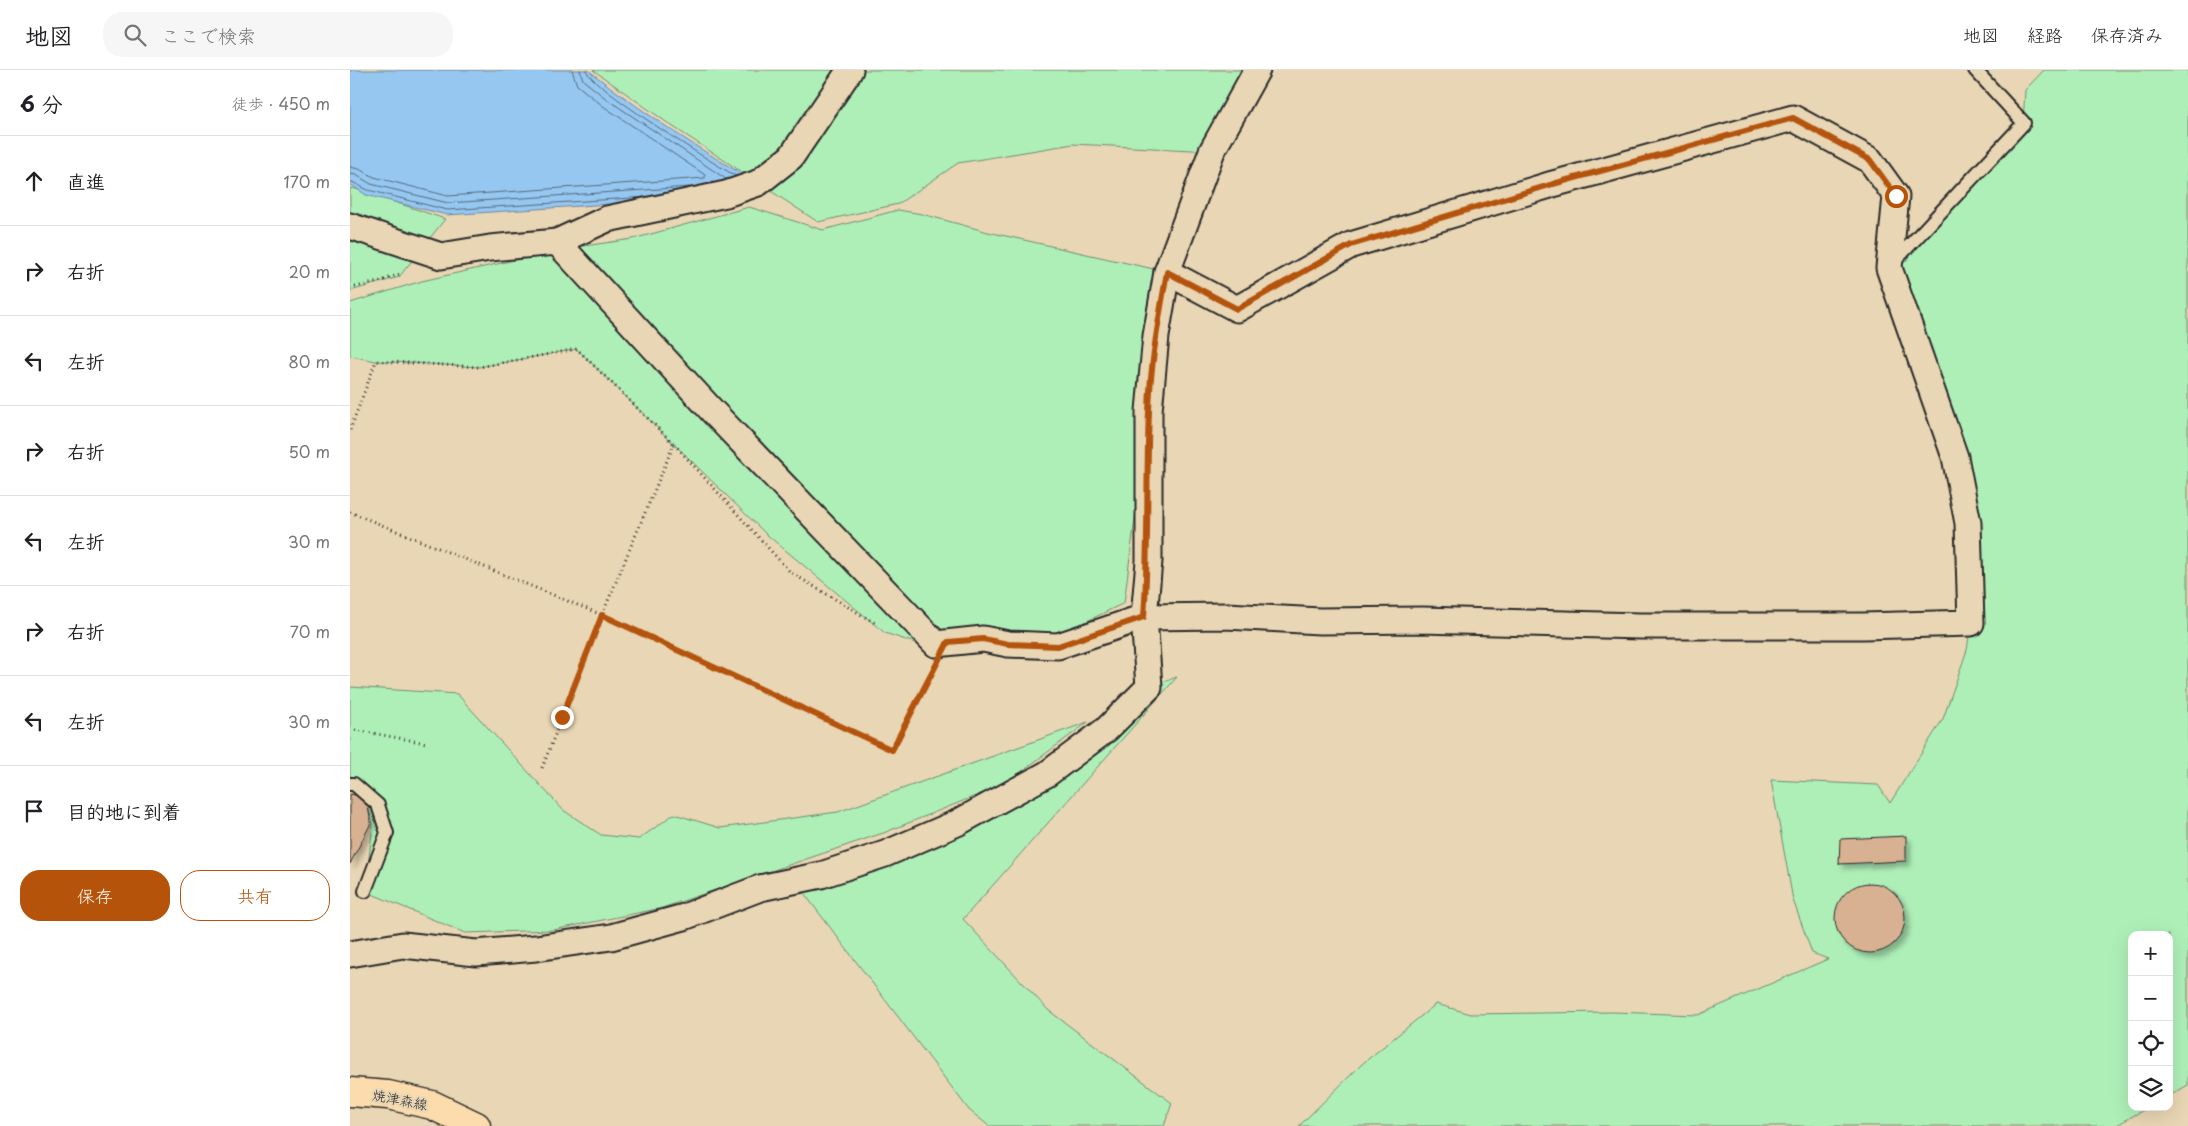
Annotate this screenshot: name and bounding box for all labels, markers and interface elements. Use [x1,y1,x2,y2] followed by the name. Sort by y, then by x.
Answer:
[103,12,453,57] search box
[25,17,73,53] text: 地図
[121,21,149,49] icon: search
[161,21,256,49] text: ここで検索
[1963,21,1999,48] text: 地図
[2027,21,2063,48] text: 経路
[2091,21,2163,48] text: 保存済み
[20,87,63,119] text: 6 分
[232,91,330,115] text: 徒歩 · 450 m
[20,167,48,195] icon: ahead
[67,167,105,195] text: 直進
[284,169,330,193] text: 170 m
[1885,185,1908,208] route start
[20,257,48,285] icon: right
[67,257,105,285] text: 右折
[289,259,330,283] text: 20 m
[20,347,48,375] icon: left
[67,347,105,375] text: 左折
[288,349,330,373] text: 80 m
[20,437,48,465] icon: right
[67,437,105,465] text: 右折
[289,439,330,463] text: 50 m
[20,527,48,555] icon: left
[67,527,105,555] text: 左折
[288,529,330,553] text: 30 m
[20,617,48,645] icon: right
[67,617,105,645] text: 右折
[290,619,330,643] text: 70 m
[551,706,574,729] route end
[20,707,48,735] icon: left
[67,707,105,735] text: 左折
[288,709,330,733] text: 30 m
[20,797,48,825] icon: arrive
[67,797,181,825] text: 目的地に到着
[20,870,170,921] button: 保存
[180,870,330,921] button: 共有
[2128,931,2173,1111] map controls
[2128,931,2173,976] button: +
[2128,976,2173,1021] button: −
[2128,1021,2173,1066] button: locate
[2128,1066,2173,1111] button: layers
[371,1084,430,1115] street label: 焼津森線

